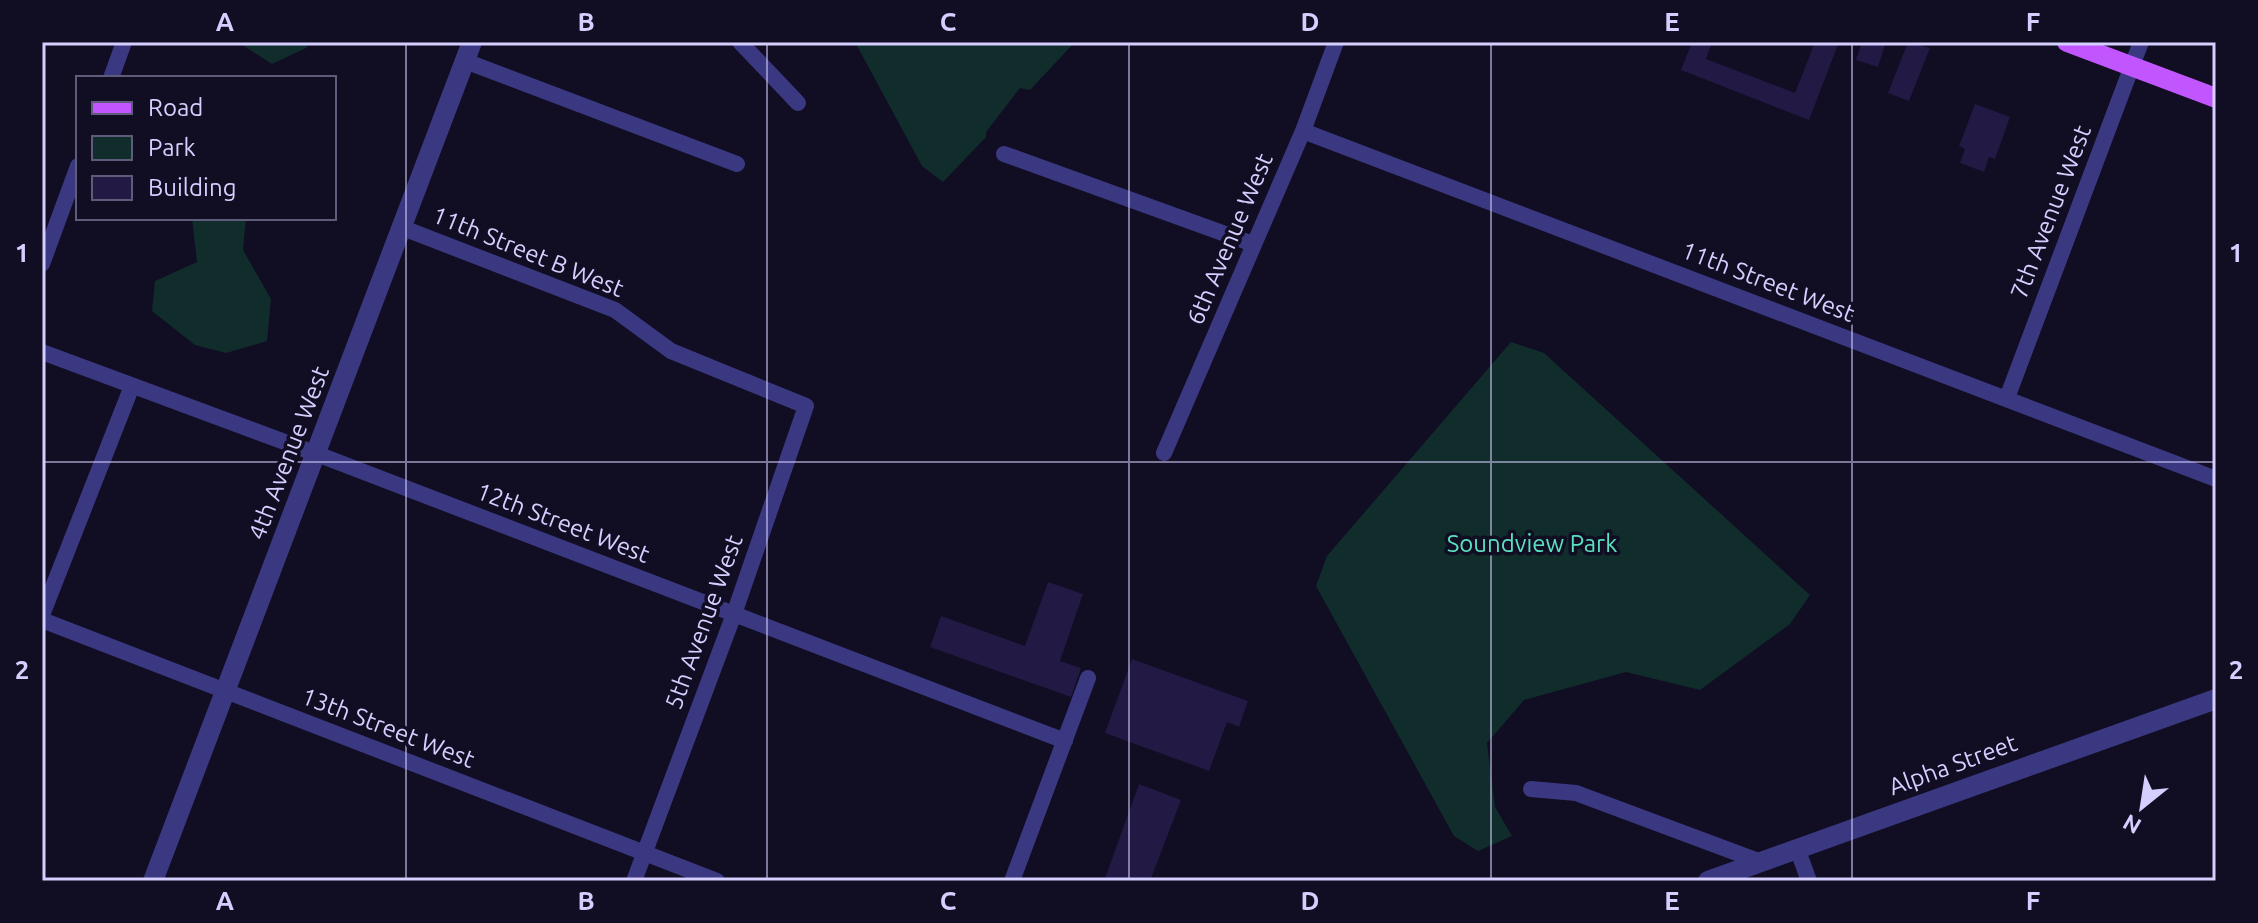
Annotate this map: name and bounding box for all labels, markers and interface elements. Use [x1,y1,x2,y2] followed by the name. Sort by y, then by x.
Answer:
[216,7,235,36] text: A
[577,7,595,36] text: B
[940,7,957,36] text: C
[1301,7,1319,36] text: D
[1664,7,1680,36] text: E
[2026,7,2040,36] text: F
[76,76,336,220] legend
[148,94,203,121] text: Road
[2005,121,2096,302] street label: 7th Avenue West
[148,134,196,161] text: Park
[1181,149,1278,329] street label: 6th Avenue West
[148,174,236,201] text: Building
[429,201,628,302] street label: 11th Street B West
[1678,236,1859,327] street label: 11th Street West
[15,238,29,267] text: 1
[2229,238,2243,267] text: 1
[243,362,334,543] street label: 4th Avenue West
[473,477,654,568] street label: 12th Street West
[659,530,748,713] street label: 5th Avenue West
[1447,530,1617,557] park label: Soundview Park
[15,655,29,684] text: 2
[2229,655,2243,684] text: 2
[298,682,479,773] street label: 13th Street West
[1885,729,2021,800] street label: Alpha Street
[2102,767,2182,847] north arrow
[2118,810,2145,840] text: N
[216,886,235,915] text: A
[577,886,595,915] text: B
[940,886,957,915] text: C
[1301,886,1319,915] text: D
[1664,886,1680,915] text: E
[2026,886,2040,915] text: F

